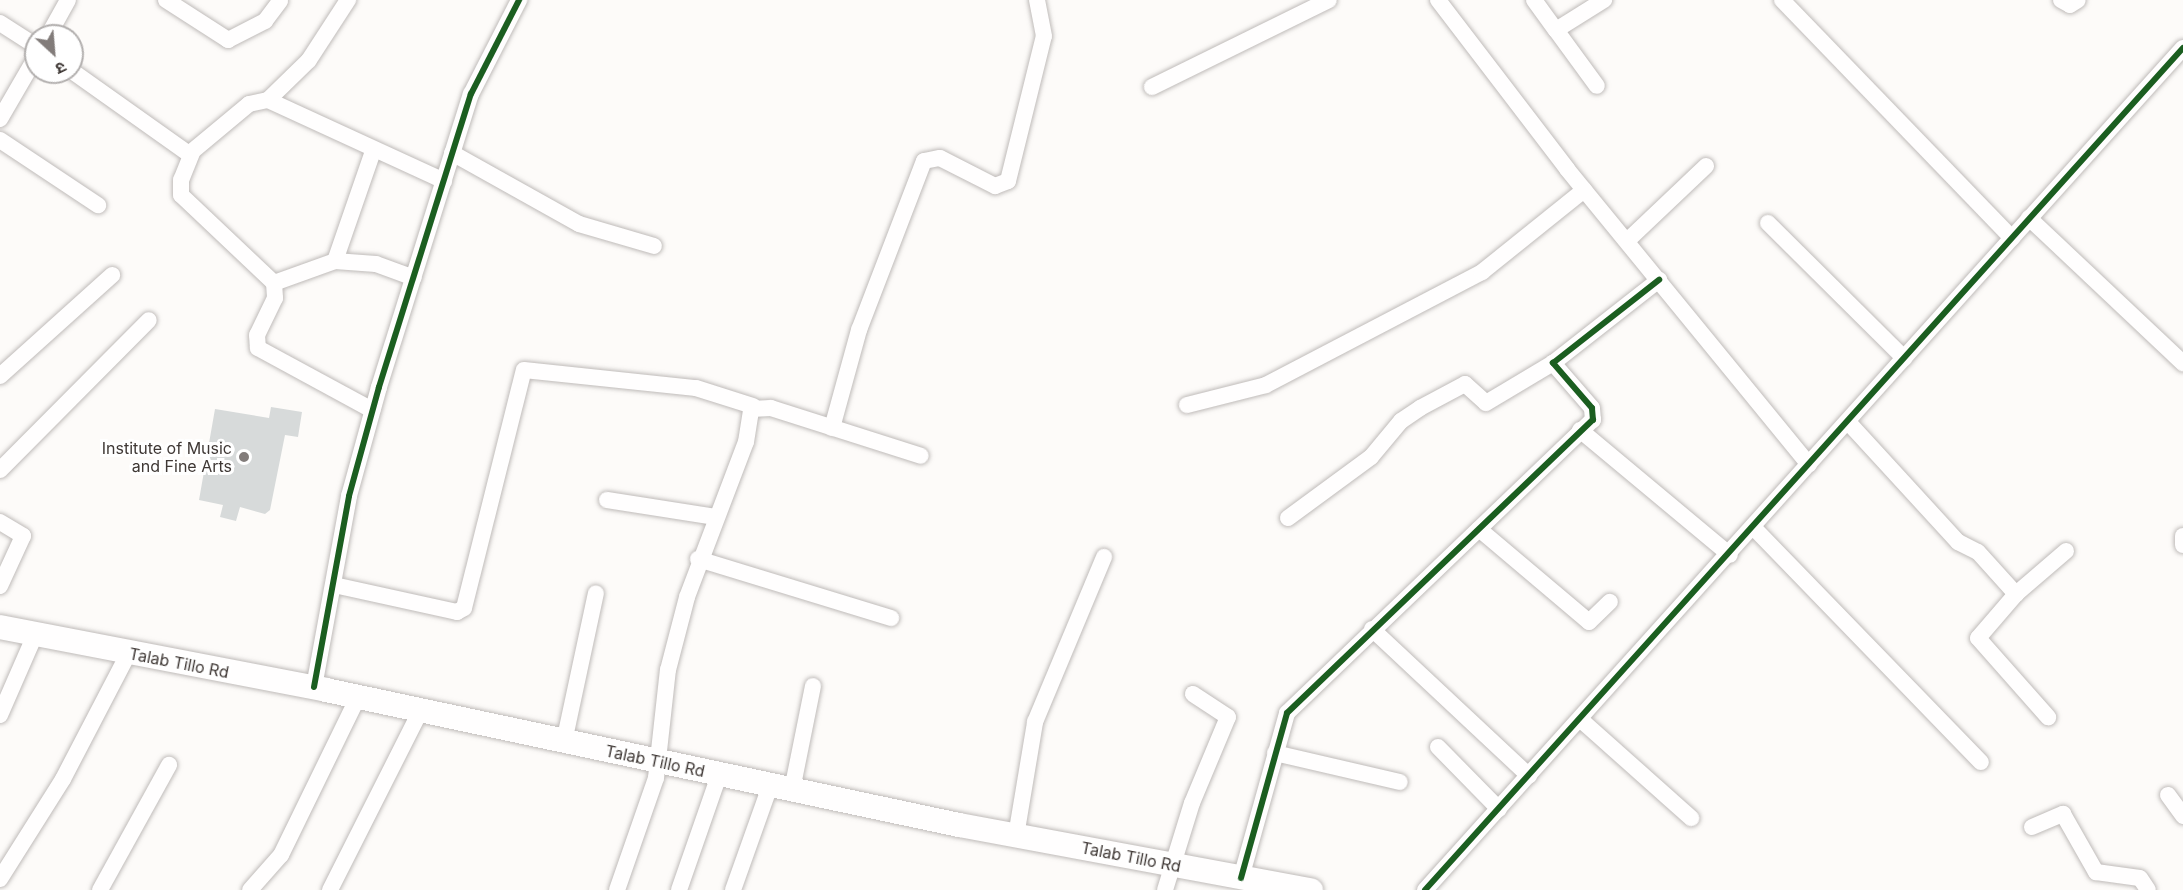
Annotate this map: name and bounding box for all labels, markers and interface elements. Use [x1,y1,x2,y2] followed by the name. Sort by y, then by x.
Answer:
[24,24,84,84] north arrow
[52,57,70,79] text: उ
[102,438,232,476] place label: Institute of Music and Fine Arts
[237,450,251,464] marker: Institute of Music and Fine Arts
[127,644,231,682] street label: Talab Tillo Rd
[604,741,706,781] street label: Talab Tillo Rd
[1079,838,1183,876] street label: Talab Tillo Rd

